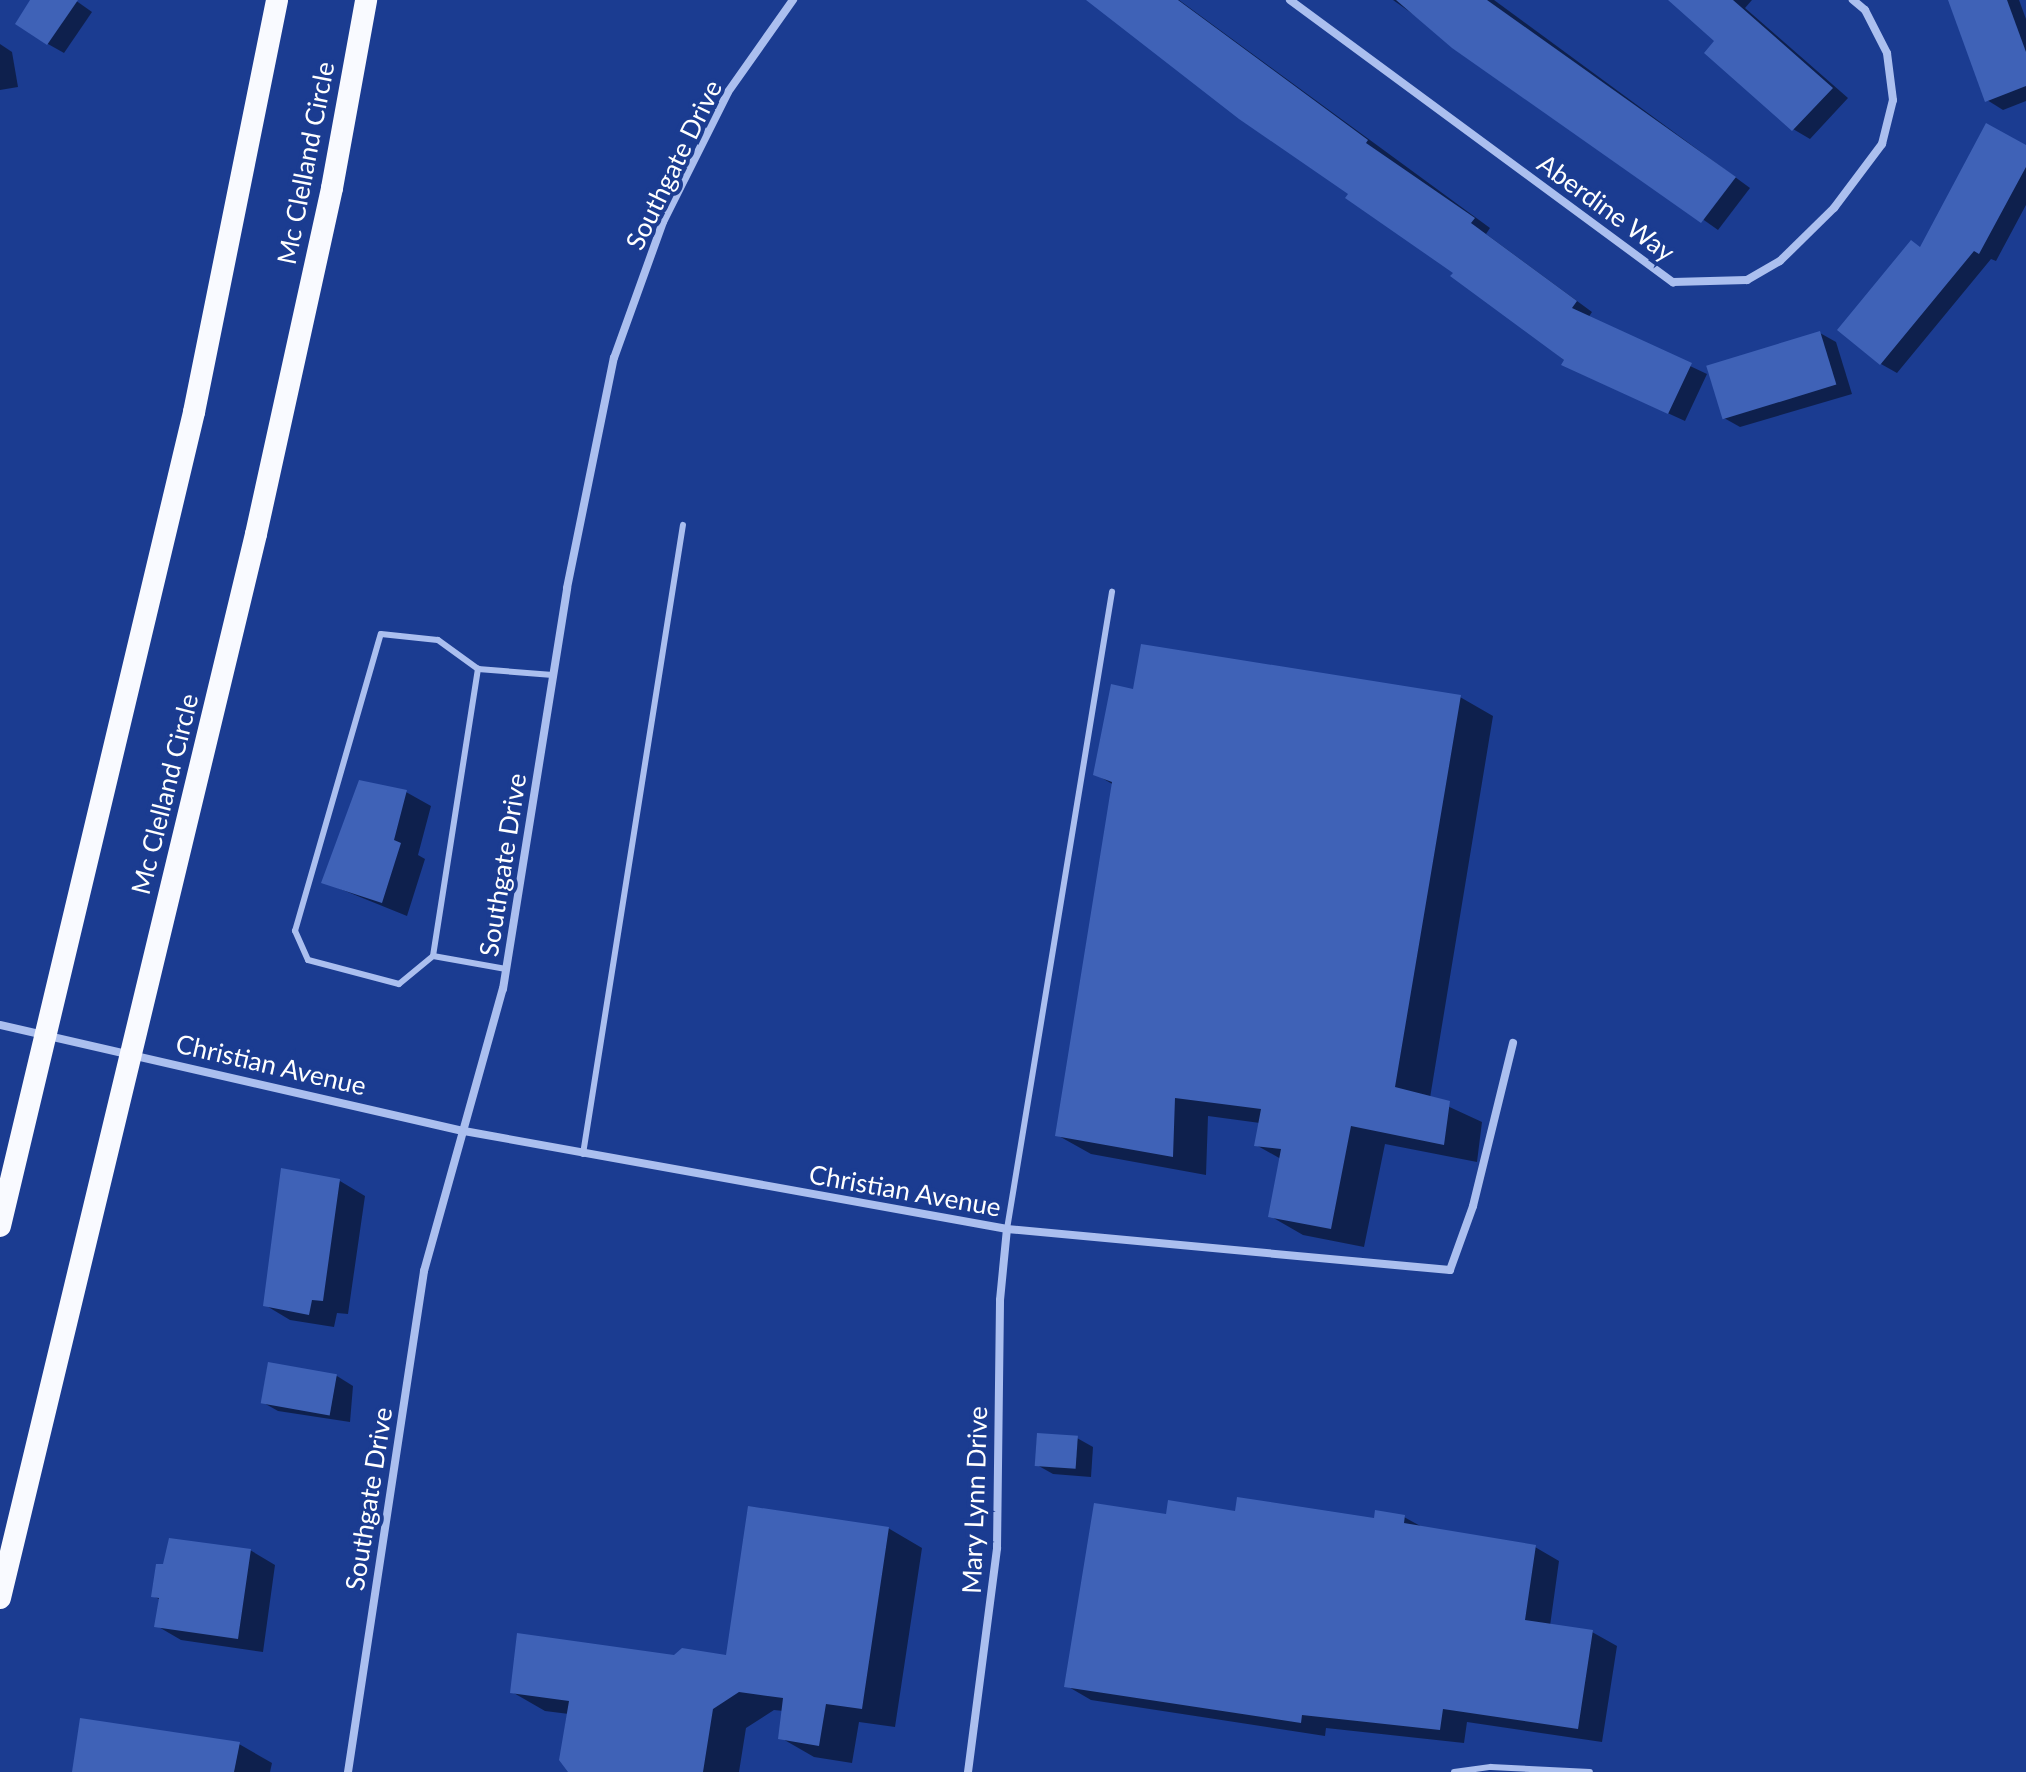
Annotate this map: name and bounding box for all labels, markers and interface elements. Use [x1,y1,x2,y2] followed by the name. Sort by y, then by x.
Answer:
[271,59,341,267] street label: Mc Clelland Circle
[619,75,729,255] street label: Southgate Drive
[1531,148,1681,268] street label: Aberdine Way
[125,690,205,898] street label: Mc Clelland Circle
[473,771,533,959] street label: Southgate Drive
[172,1028,370,1102] street label: Christian Avenue
[806,1159,1004,1223] street label: Christian Avenue
[339,1405,399,1593] street label: Southgate Drive
[956,1405,994,1595] street label: Mary Lynn Drive

